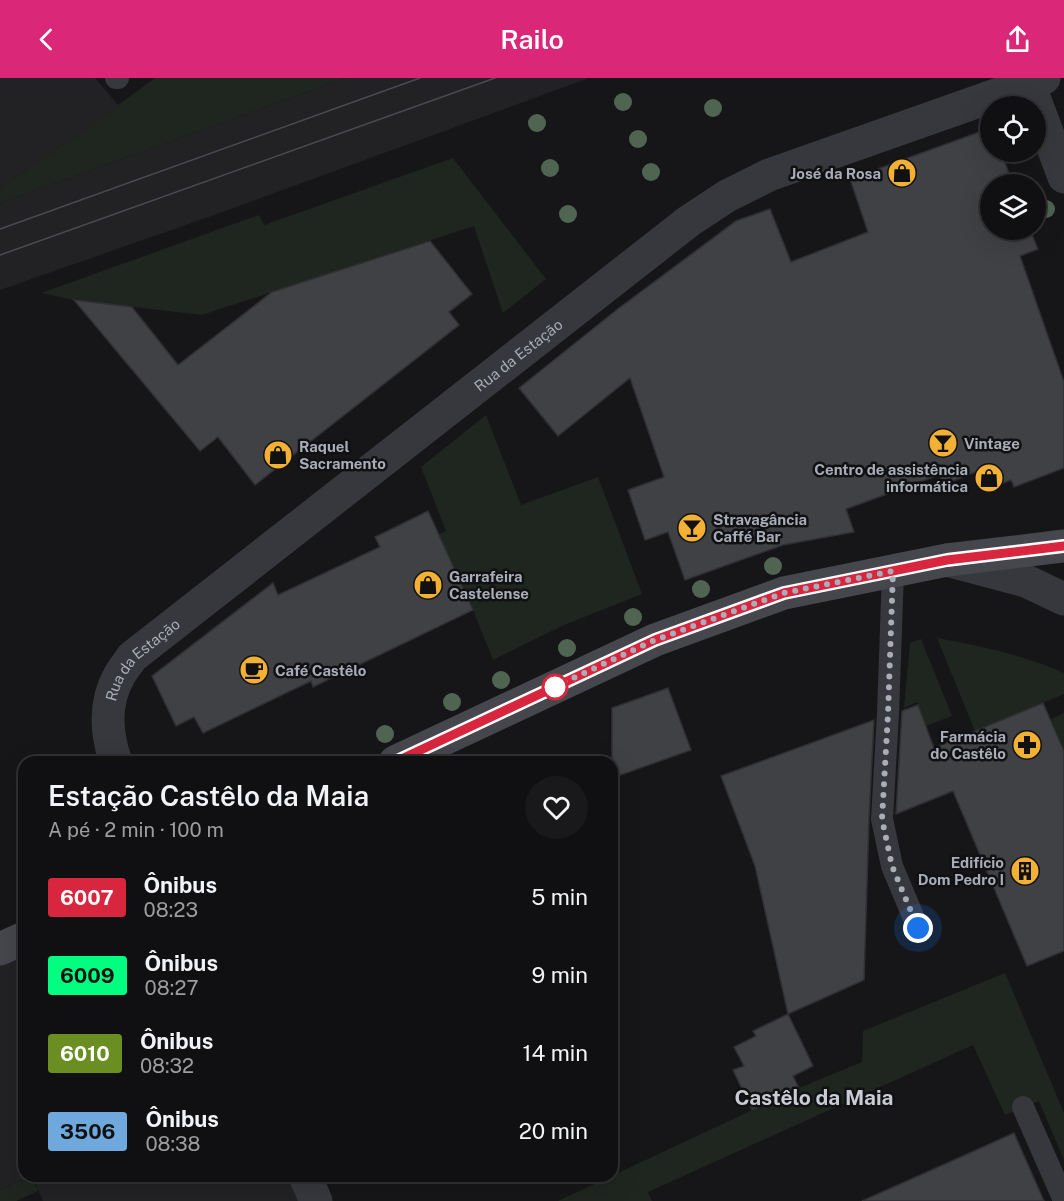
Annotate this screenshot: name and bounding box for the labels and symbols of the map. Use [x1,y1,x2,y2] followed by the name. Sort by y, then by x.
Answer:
[886,157,918,189] shop icon: José da Rosa
[790,165,881,182] place label: José da Rosa
[471,315,565,394] street label: Rua da Estação
[927,427,959,459] bar icon: Vintage
[964,435,1020,452] place label: Vintage
[299,438,386,472] place label: Raquel Sacramento
[262,439,294,471] shop icon: Raquel Sacramento
[814,461,968,495] place label: Centro de assistência informática
[973,462,1005,494] shop icon: Centro de assistência informática
[713,511,807,545] place label: Stravagância Caffé Bar
[676,512,708,544] bar icon: Stravagância Caffé Bar
[449,568,529,602] place label: Garrafeira Castelense
[412,569,444,601] shop icon: Garrafeira Castelense
[102,615,183,703] street label: Rua da Estação
[238,654,270,686] cafe icon: Café Castêlo
[275,662,367,679] place label: Café Castêlo
[542,674,568,700] unlabelled marker
[930,728,1006,762] place label: Farmácia do Castêlo
[1011,729,1043,761] pharmacy icon: Farmácia do Castêlo
[918,854,1004,888] place label: Edifício Dom Pedro I
[1009,855,1041,887] building icon: Edifício Dom Pedro I
[903,913,933,943] your location
[734,1085,894,1110] district label: Castêlo da Maia

